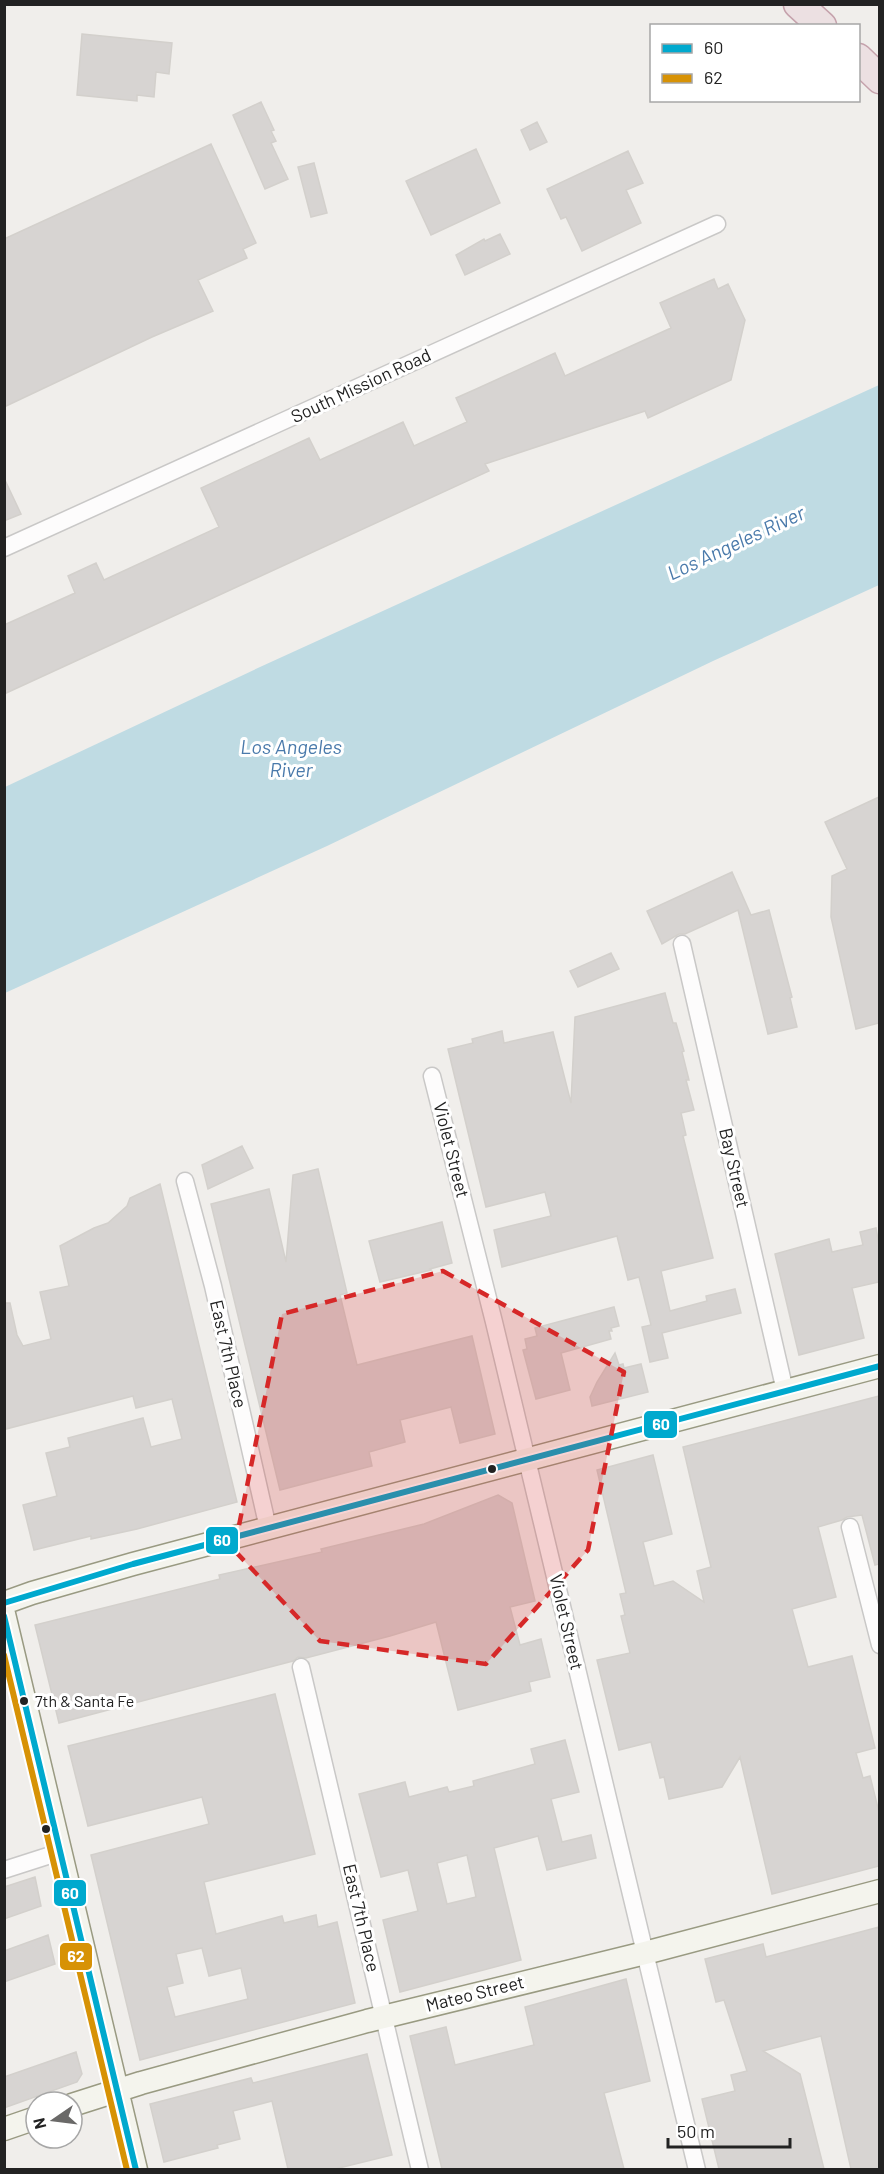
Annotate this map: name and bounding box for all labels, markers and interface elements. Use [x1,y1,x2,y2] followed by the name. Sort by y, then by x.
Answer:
[650,24,860,102] legend
[704,36,723,58] text: 60
[704,66,723,88] text: 62
[287,343,434,427] street label: South Mission Road
[663,499,809,584] water label: Los Angeles River
[240,734,342,781] water label: Los Angeles River
[429,1100,474,1200] street label: Violet Street
[715,1126,755,1210] street label: Bay Street
[206,1298,252,1410] street label: East 7th Place
[643,1410,678,1439] line badge: 60
[652,1414,670,1433] text: 60
[486,1463,498,1475] unlabelled marker
[205,1526,239,1555] line badge: 60
[213,1530,231,1549] text: 60
[545,1572,589,1672] street label: Violet Street
[35,1691,134,1710] place label: 7th & Santa Fe
[18,1695,30,1707] marker: 7th & Santa Fe
[40,1823,52,1835] unlabelled marker
[339,1862,385,1974] street label: East 7th Place
[53,1879,87,1907] line badge: 60
[61,1883,79,1902] text: 60
[59,1942,93,1971] line badge: 62
[67,1946,85,1965] text: 62
[423,1970,526,2016] street label: Mateo Street
[24,2090,84,2150] north arrow
[668,2111,790,2149] scale bar
[28,2116,49,2131] text: N
[677,2120,715,2142] text: 50 m

